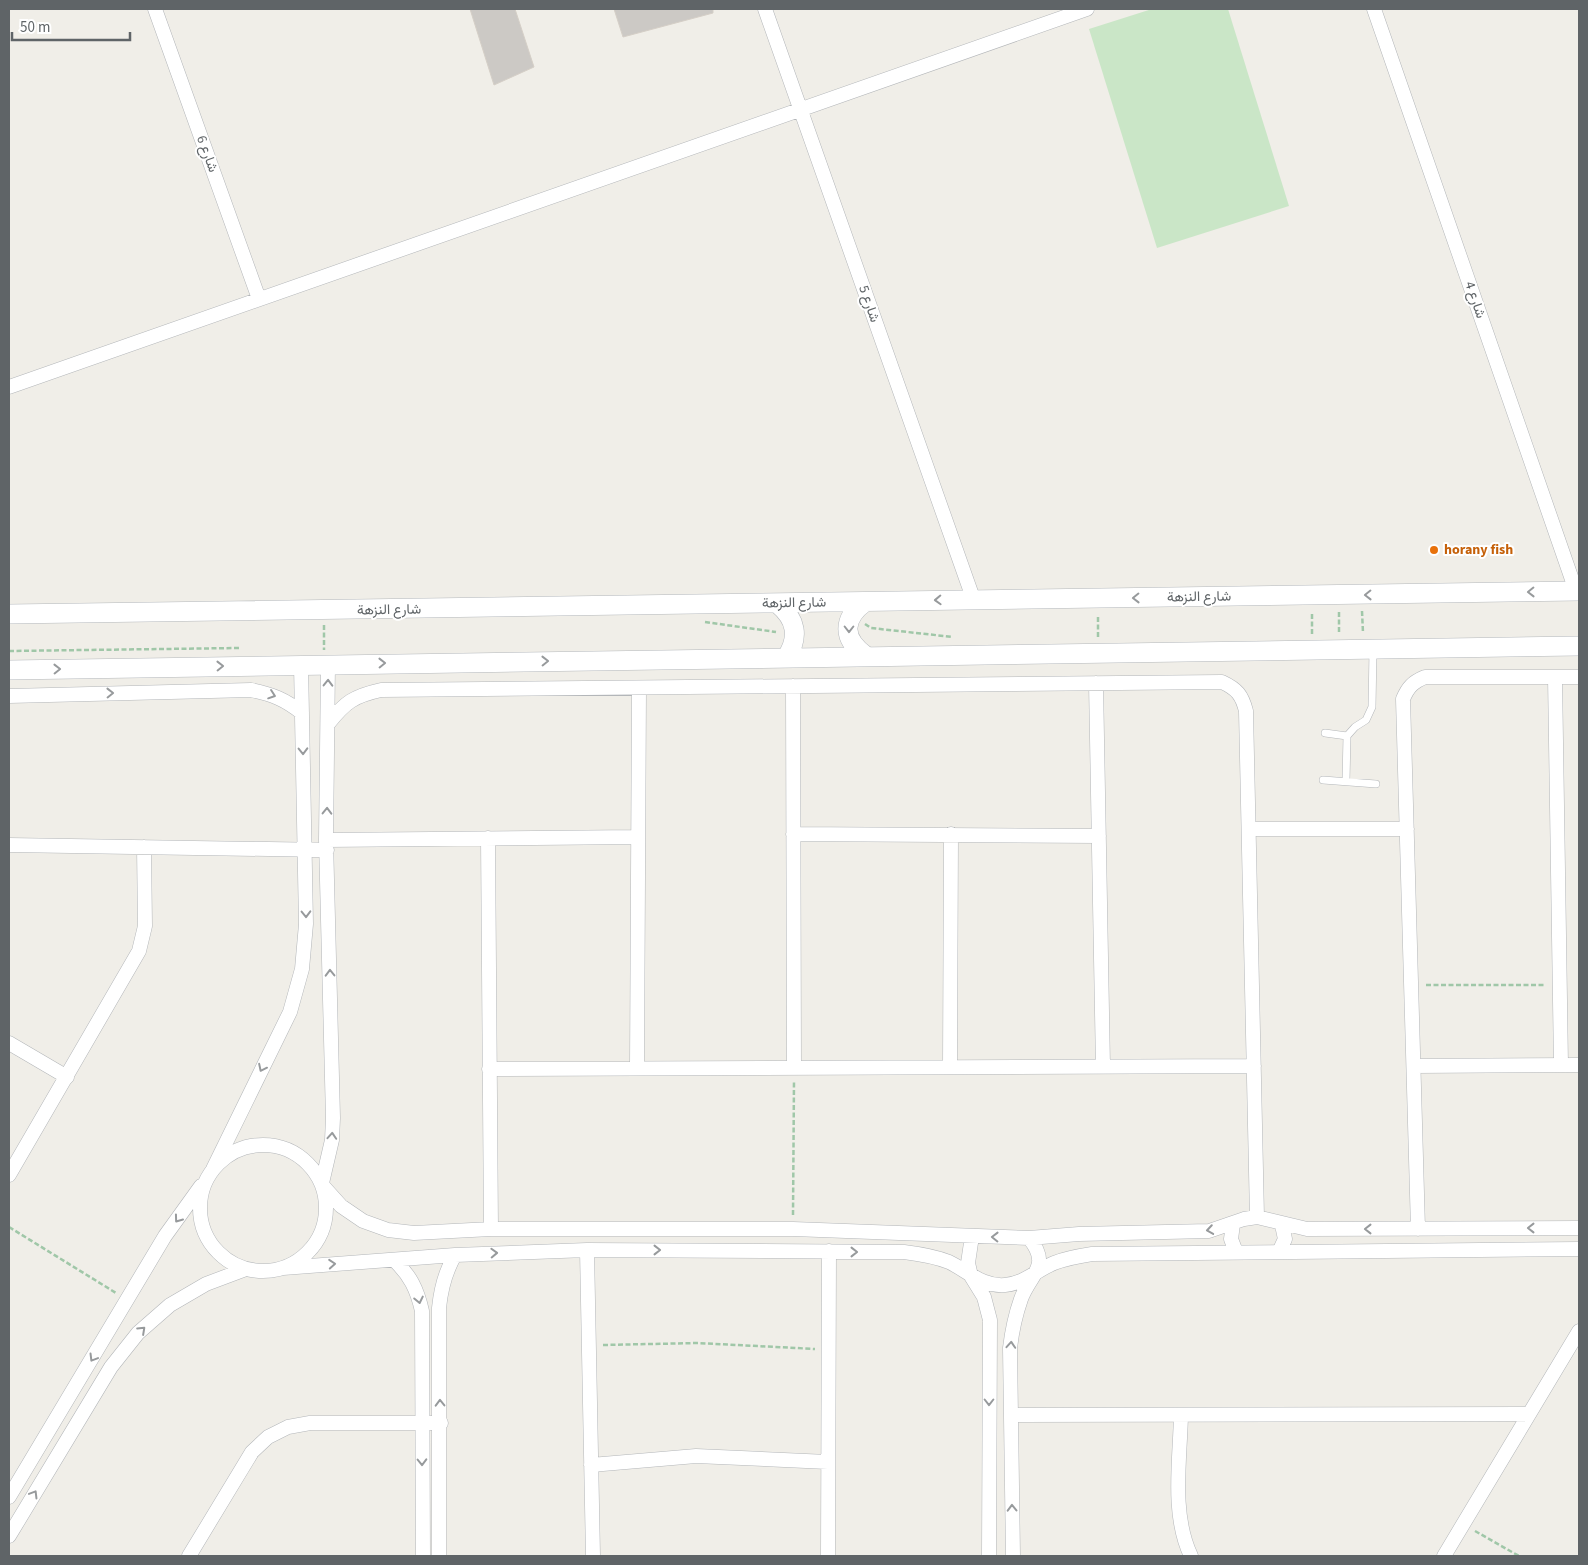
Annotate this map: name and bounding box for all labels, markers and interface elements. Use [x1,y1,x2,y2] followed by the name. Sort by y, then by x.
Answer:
[12,10,130,42] scale bar
[20,17,50,38] text: 50 m
[191,133,223,175] street label: شارع 6
[1459,279,1491,321] street label: شارع 4
[853,283,885,325] street label: شارع 5
[1444,540,1513,560] place label: horany fish
[1428,544,1440,556] marker: horany fish
[1167,586,1231,608] street label: شارع النزهة
[1526,587,1534,597] one-way arrow
[1364,590,1372,600] one-way arrow
[762,592,826,614] street label: شارع النزهة
[1131,593,1139,603] one-way arrow
[934,594,942,605] one-way arrow
[357,599,421,621] street label: شارع النزهة
[844,626,854,634] one-way arrow
[542,656,549,666] one-way arrow
[379,658,387,668] one-way arrow
[216,661,224,671] one-way arrow
[54,664,62,674] one-way arrow
[323,679,333,686] one-way arrow
[106,688,114,699] one-way arrow
[267,689,276,699] one-way arrow
[297,747,308,755] one-way arrow
[322,806,332,814] one-way arrow
[301,910,311,918] one-way arrow
[324,969,335,977] one-way arrow
[258,1063,269,1072] one-way arrow
[327,1131,338,1139] one-way arrow
[175,1213,183,1222] one-way arrow
[1526,1223,1534,1233] one-way arrow
[1205,1224,1214,1234] one-way arrow
[1364,1224,1372,1234] one-way arrow
[991,1232,998,1242] one-way arrow
[653,1245,661,1255] one-way arrow
[850,1247,858,1257] one-way arrow
[490,1248,498,1258] one-way arrow
[328,1259,336,1270] one-way arrow
[414,1296,424,1305] one-way arrow
[137,1326,146,1335] one-way arrow
[1005,1341,1016,1349] one-way arrow
[89,1352,99,1361] one-way arrow
[435,1398,446,1406] one-way arrow
[984,1399,995,1407] one-way arrow
[417,1459,427,1467] one-way arrow
[27,1490,37,1499] one-way arrow
[1006,1503,1017,1511] one-way arrow

